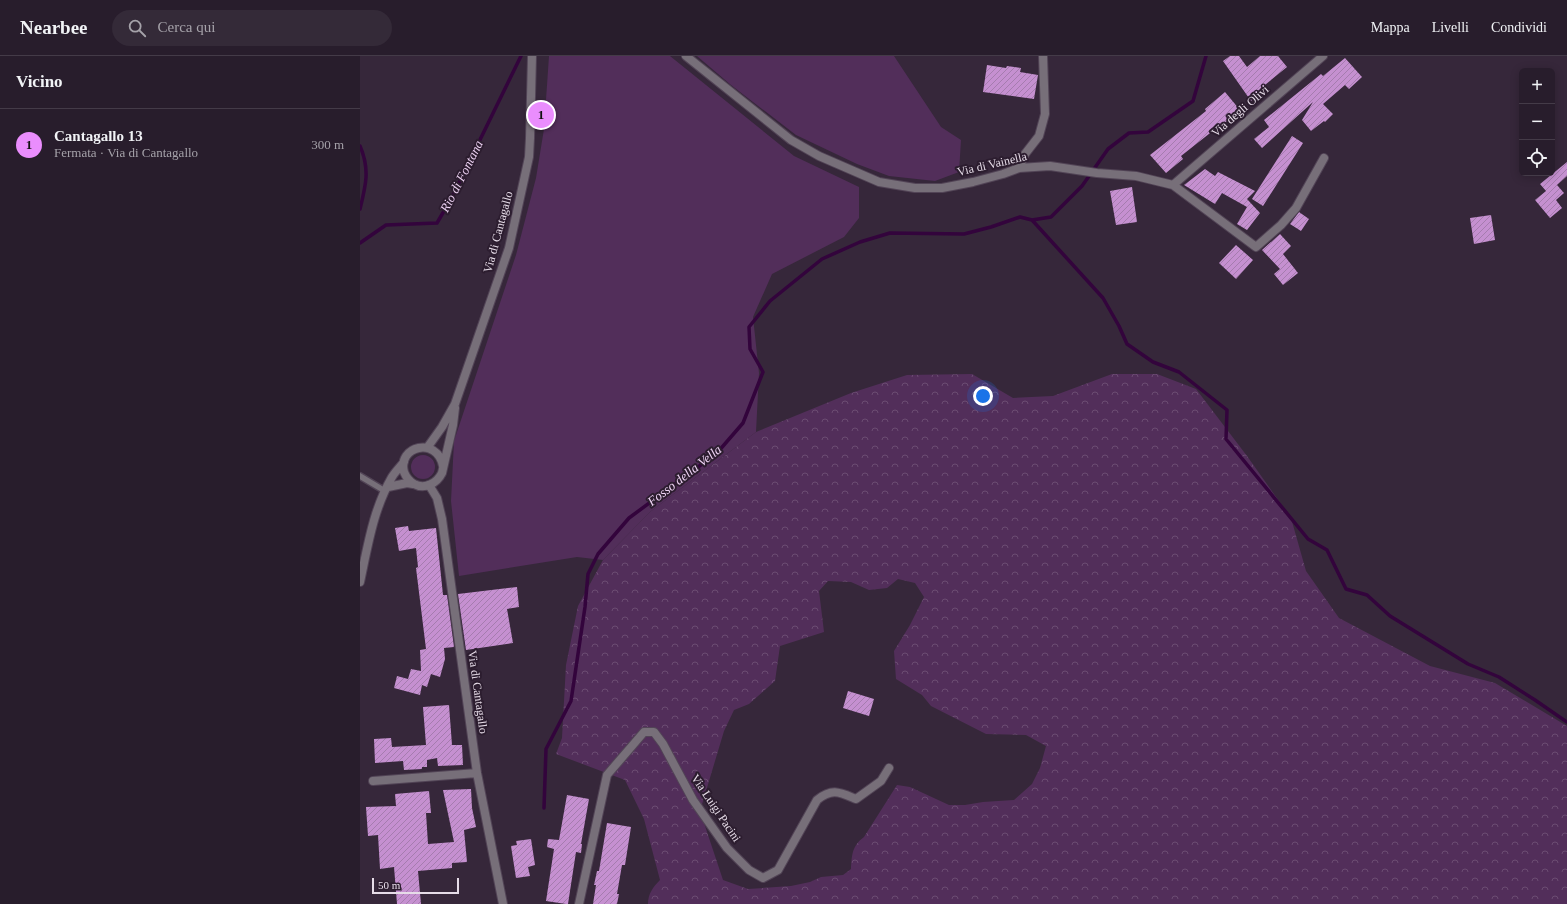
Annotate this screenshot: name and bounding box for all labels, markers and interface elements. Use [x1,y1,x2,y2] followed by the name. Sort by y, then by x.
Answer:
[112,10,392,46] search box
[20,17,88,38] text: Nearbee
[126,17,148,39] icon: search
[158,19,215,35] text: Cerca qui
[1371,20,1410,35] text: Mappa
[1432,20,1469,35] text: Livelli
[1491,20,1547,35] text: Condividi
[1519,68,1555,176] map controls
[1519,68,1555,104] button: +
[16,72,63,91] text: Vicino
[1209,82,1272,140] street label: Via degli Olivi
[528,100,554,130] pin: 1
[1519,104,1555,140] button: −
[54,128,143,144] text: Cantagallo 13
[26,137,32,152] text: 1
[311,137,344,152] text: 300 m
[436,137,486,216] water label: Rio di Fontana
[1519,140,1555,176] button: locate
[54,145,198,160] text: Fermata · Via di Cantagallo
[956,149,1029,179] street label: Via di Vainella
[480,190,516,274] street label: Via di Cantagallo
[973,386,993,406] your location
[644,442,725,509] water label: Fosso della Vella
[465,649,491,735] street label: Via di Cantagallo
[688,772,744,845] street label: Via Luigi Pacini
[372,876,459,895] scale bar
[378,879,400,891] text: 50 m

